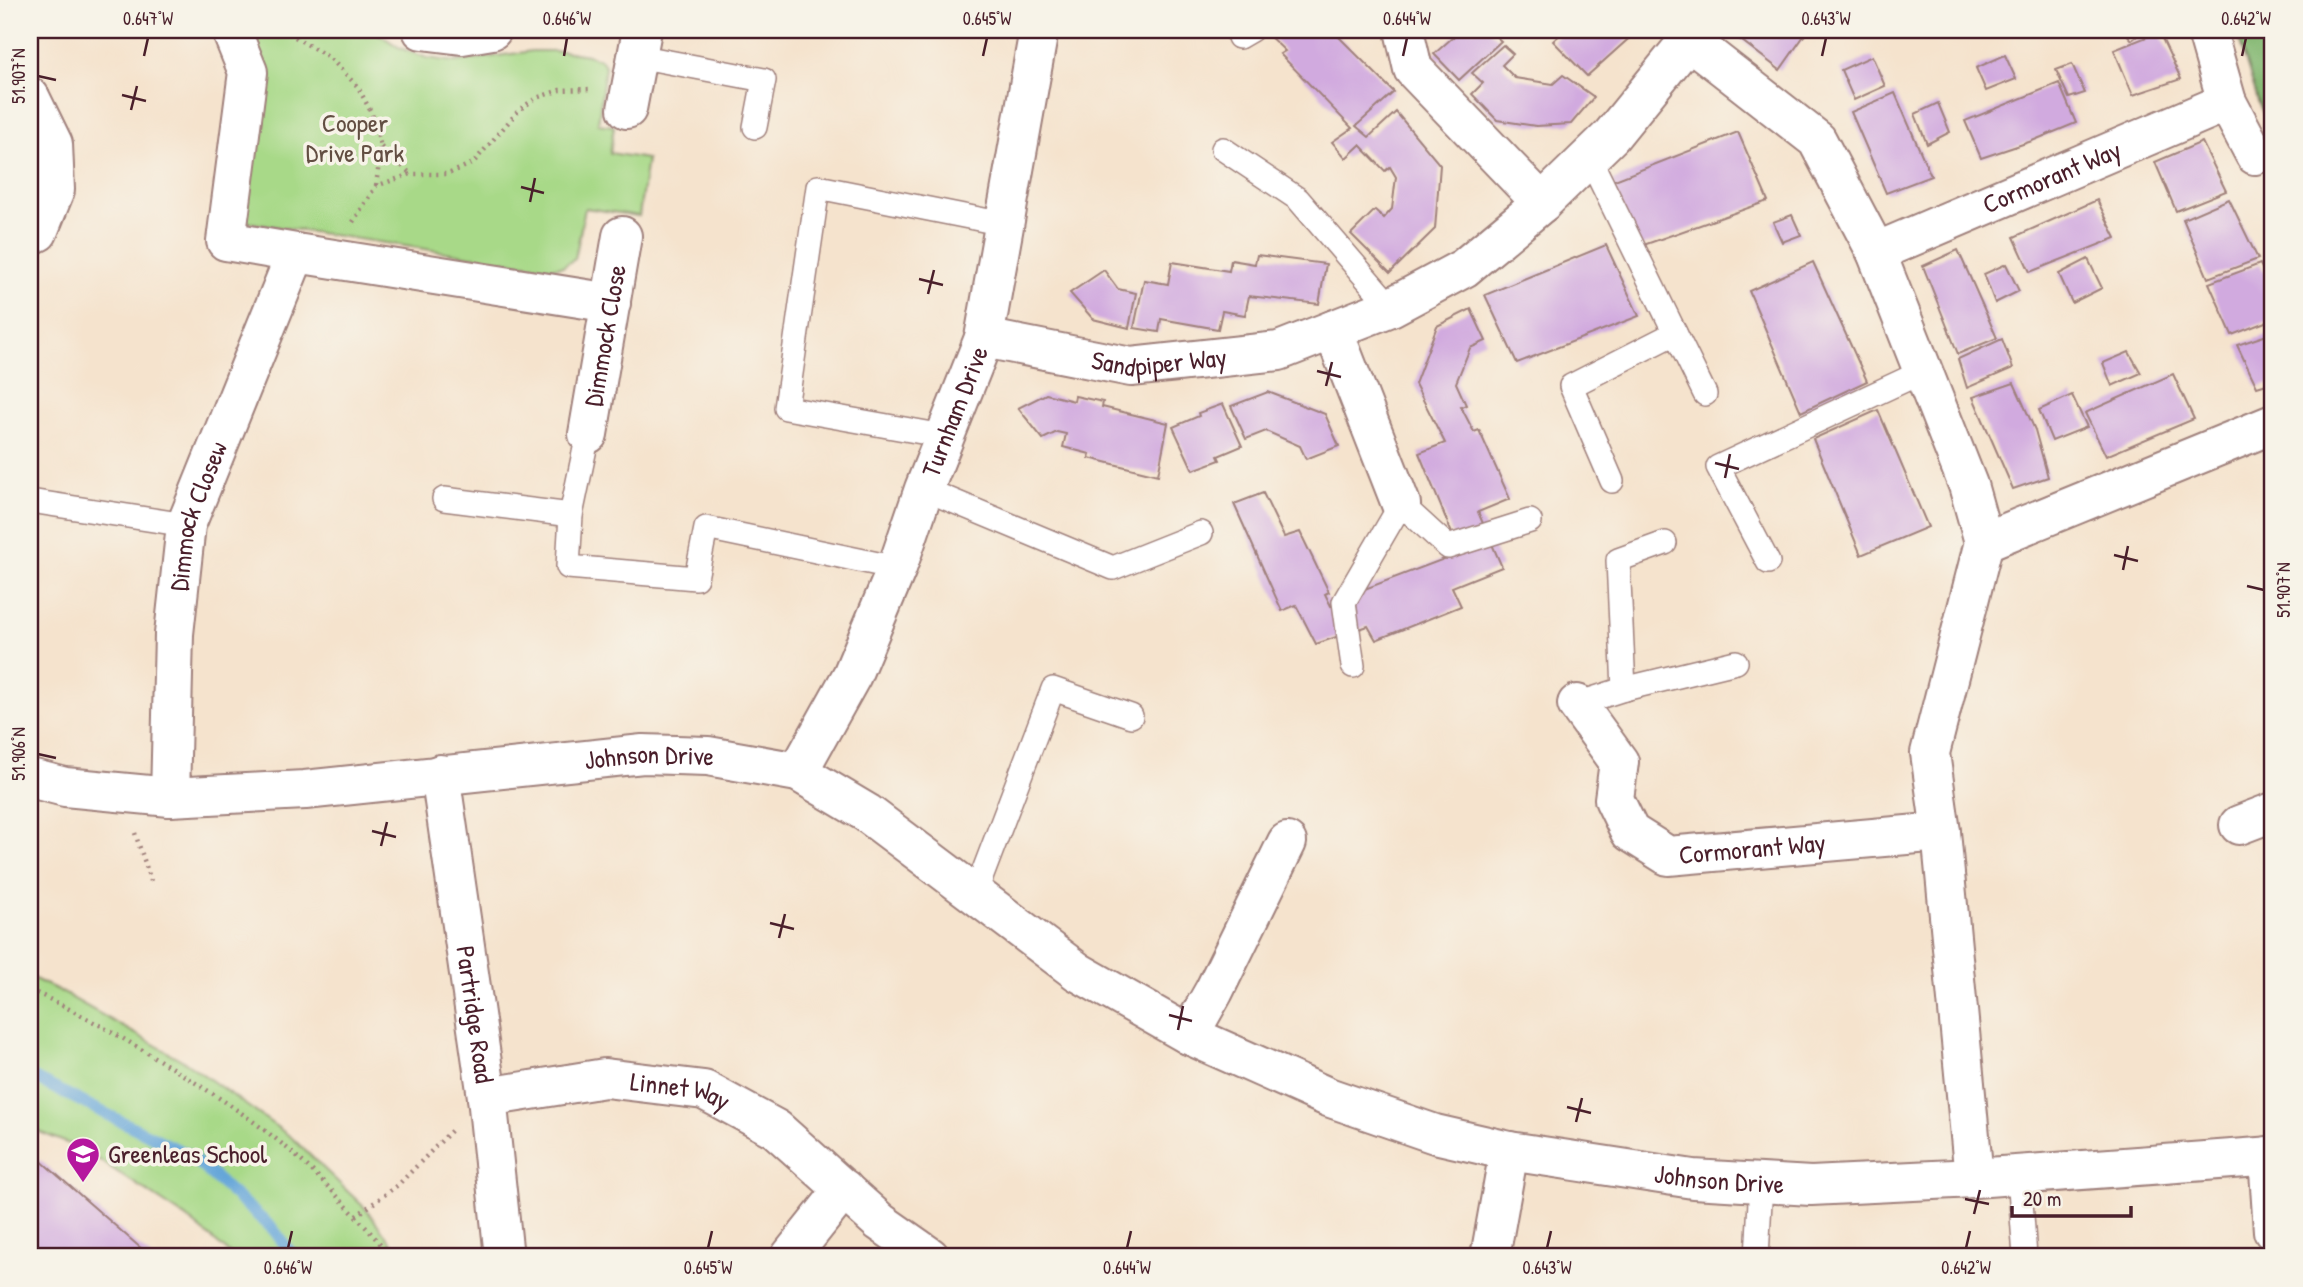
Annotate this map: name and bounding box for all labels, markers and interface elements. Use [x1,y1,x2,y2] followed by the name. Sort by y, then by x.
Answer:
[123,6,173,31] text: 0.647°W
[543,6,591,31] text: 0.646°W
[963,6,1011,31] text: 0.645°W
[1383,6,1431,31] text: 0.644°W
[1801,6,1851,31] text: 0.643°W
[2221,6,2271,31] text: 0.642°W
[6,48,31,104] text: 51.907°N
[306,105,404,170] park label: Cooper Drive Park
[1977,131,2126,221] street label: Cormorant Way
[575,262,634,409] street label: Dimmock Close
[1089,339,1228,385] street label: Sandpiper Way
[913,341,996,482] street label: Turnham Drive
[161,436,235,593] street label: Dimmock Closew
[2271,562,2296,618] text: 51.907°N
[6,727,31,781] text: 51.906°N
[583,736,717,777] street label: Johnson Drive
[1677,824,1827,872] street label: Cormorant Way
[448,943,503,1085] street label: Partridge Road
[628,1063,737,1118] street label: Linnet Way
[64,1135,102,1184] school or university icon: Greenleas School
[108,1136,267,1171] place label: Greenleas School
[1652,1155,1785,1201] street label: Johnson Drive
[2012,1175,2132,1219] scale bar
[2023,1184,2061,1213] text: 20 m
[264,1255,312,1280] text: 0.646°W
[684,1255,732,1280] text: 0.645°W
[1103,1255,1151,1280] text: 0.644°W
[1522,1255,1572,1280] text: 0.643°W
[1941,1255,1991,1280] text: 0.642°W

